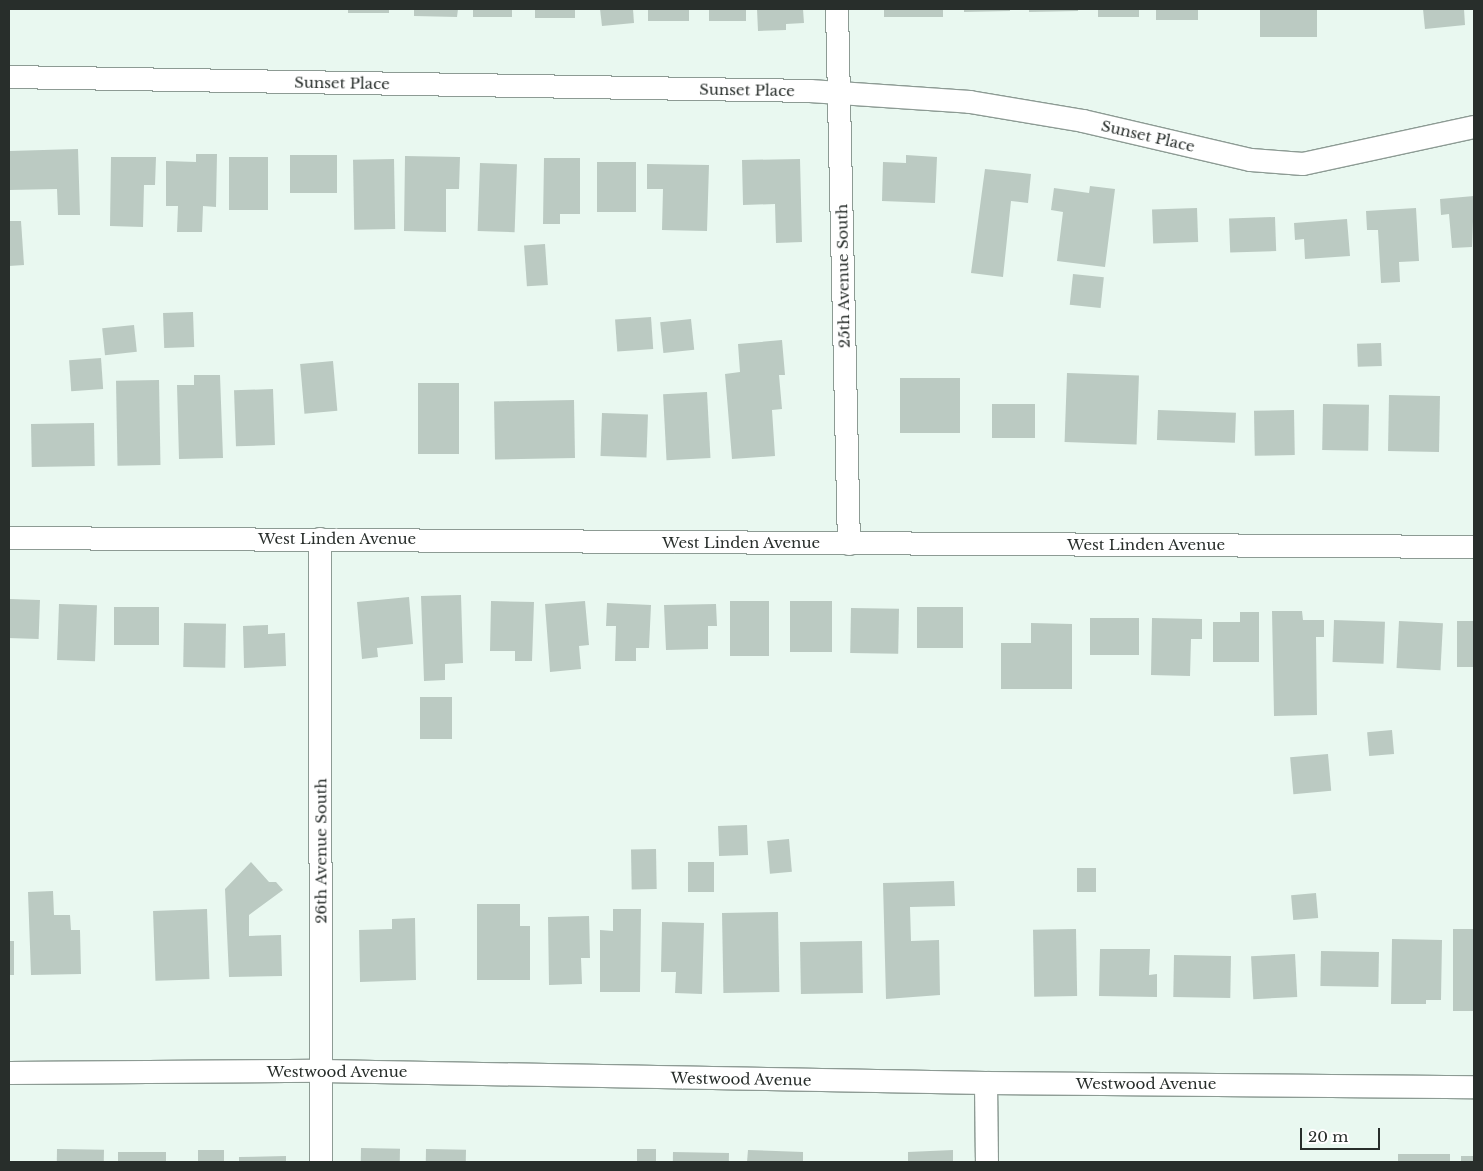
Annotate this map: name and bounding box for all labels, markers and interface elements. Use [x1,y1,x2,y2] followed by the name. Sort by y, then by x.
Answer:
[294,73,390,93] street label: Sunset Place
[699,80,795,100] street label: Sunset Place
[1099,116,1197,156] street label: Sunset Place
[833,203,853,349] street label: 25th Avenue South
[258,530,416,548] street label: West Linden Avenue
[662,534,820,552] street label: West Linden Avenue
[1067,536,1225,554] street label: West Linden Avenue
[312,778,330,924] street label: 26th Avenue South
[266,1063,408,1081] street label: Westwood Avenue
[670,1069,812,1089] street label: Westwood Avenue
[1075,1075,1217,1093] street label: Westwood Avenue
[1303,1118,1383,1150] scale bar
[1308,1127,1348,1146] text: 20 m

